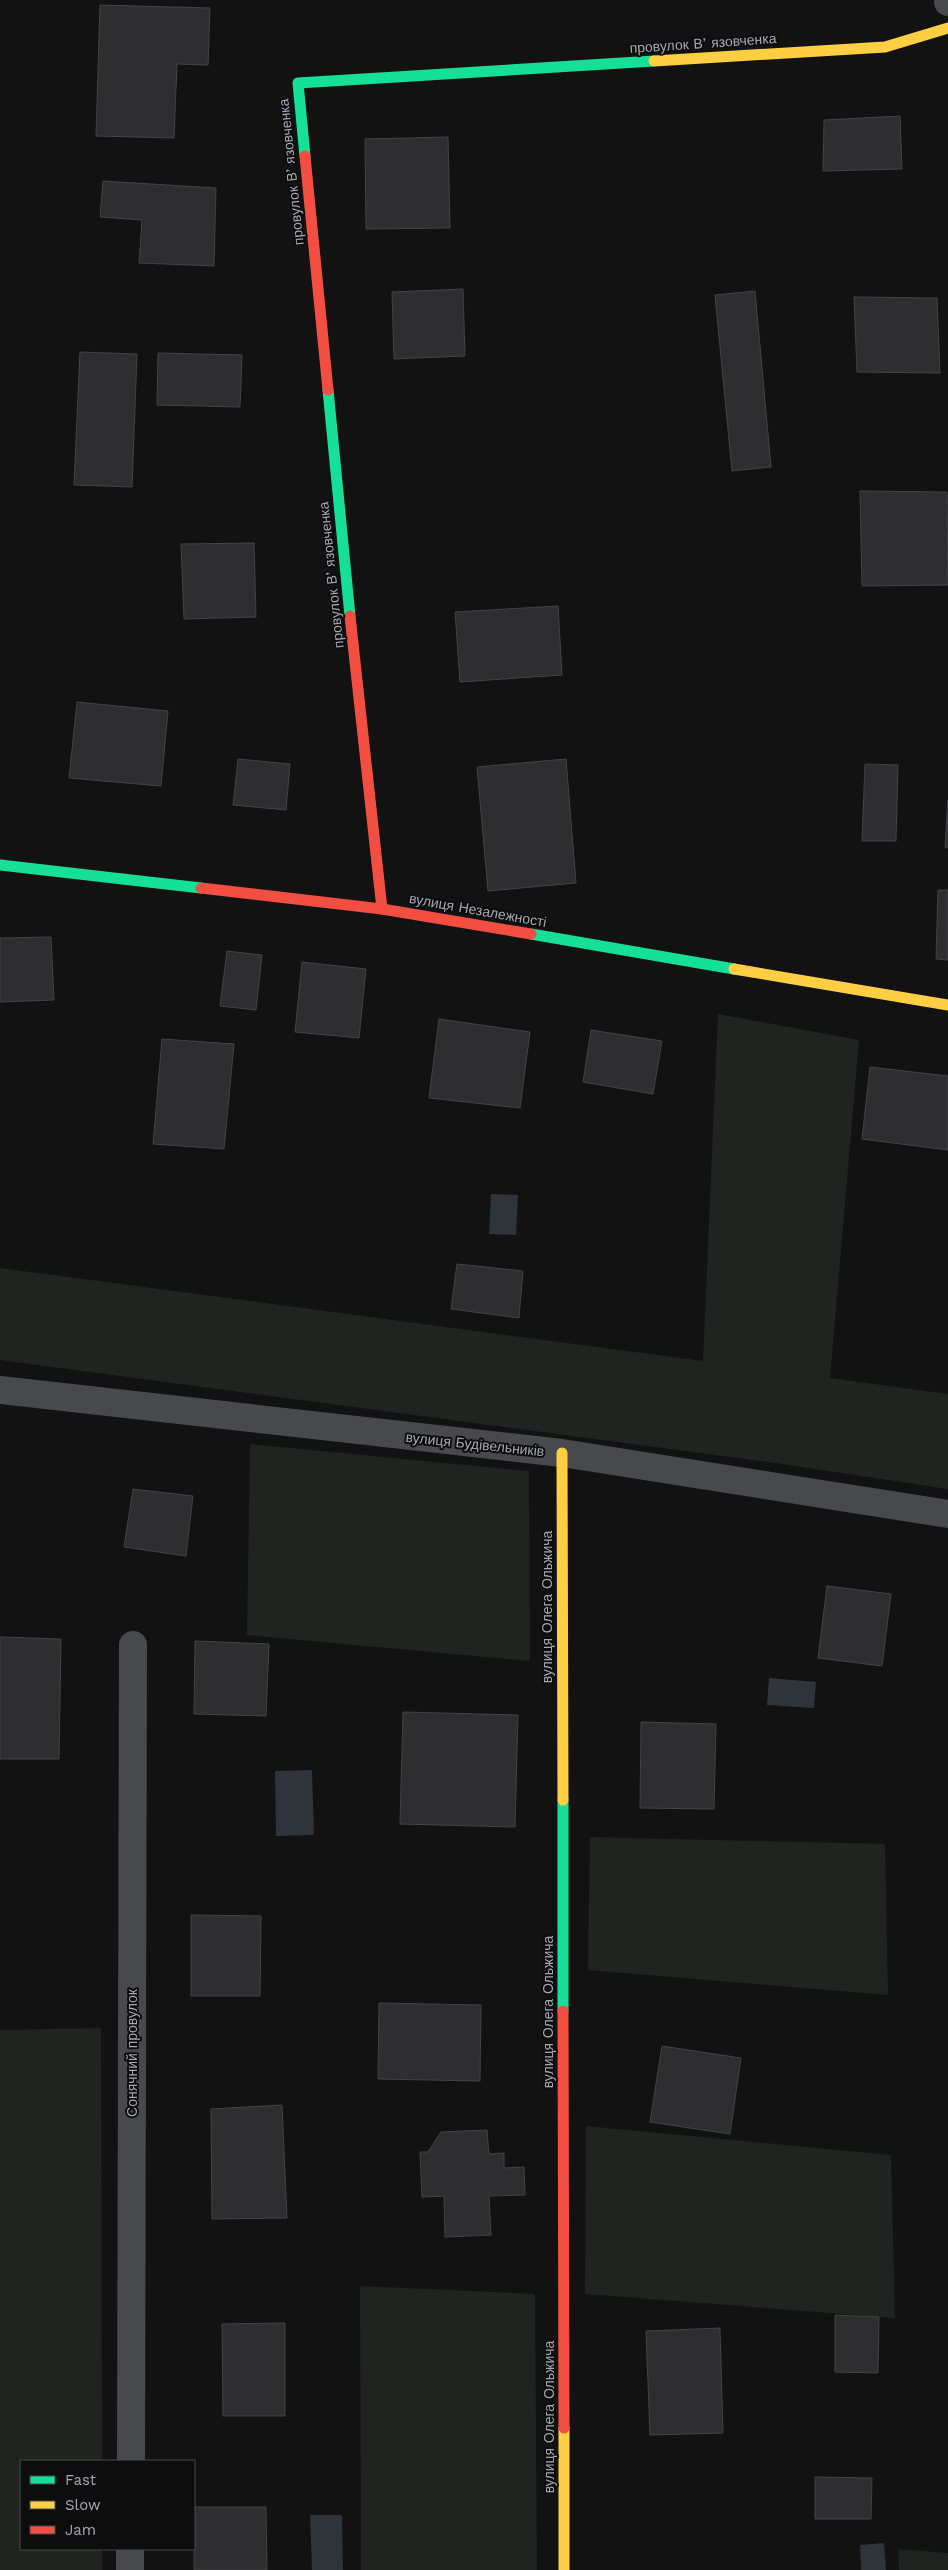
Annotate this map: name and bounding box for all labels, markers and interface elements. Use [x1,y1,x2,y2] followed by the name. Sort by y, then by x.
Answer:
[629,30,777,56] street label: провулок Вʼязовченка
[275,98,307,246] street label: провулок Вʼязовченка
[315,501,347,649] street label: провулок Вʼязовченка
[408,890,548,930] street label: вулиця Незалежності
[405,1429,545,1459] street label: вулиця Будівельників
[539,1530,555,1683] street label: вулиця Олега Ольжича
[540,1935,556,2088] street label: вулиця Олега Ольжича
[124,1988,140,2117] street label: Сонячний провулок
[541,2340,557,2493] street label: вулиця Олега Ольжича
[20,2460,195,2550] legend
[65,2471,97,2489] text: Fast
[65,2496,101,2514] text: Slow
[65,2521,96,2539] text: Jam

